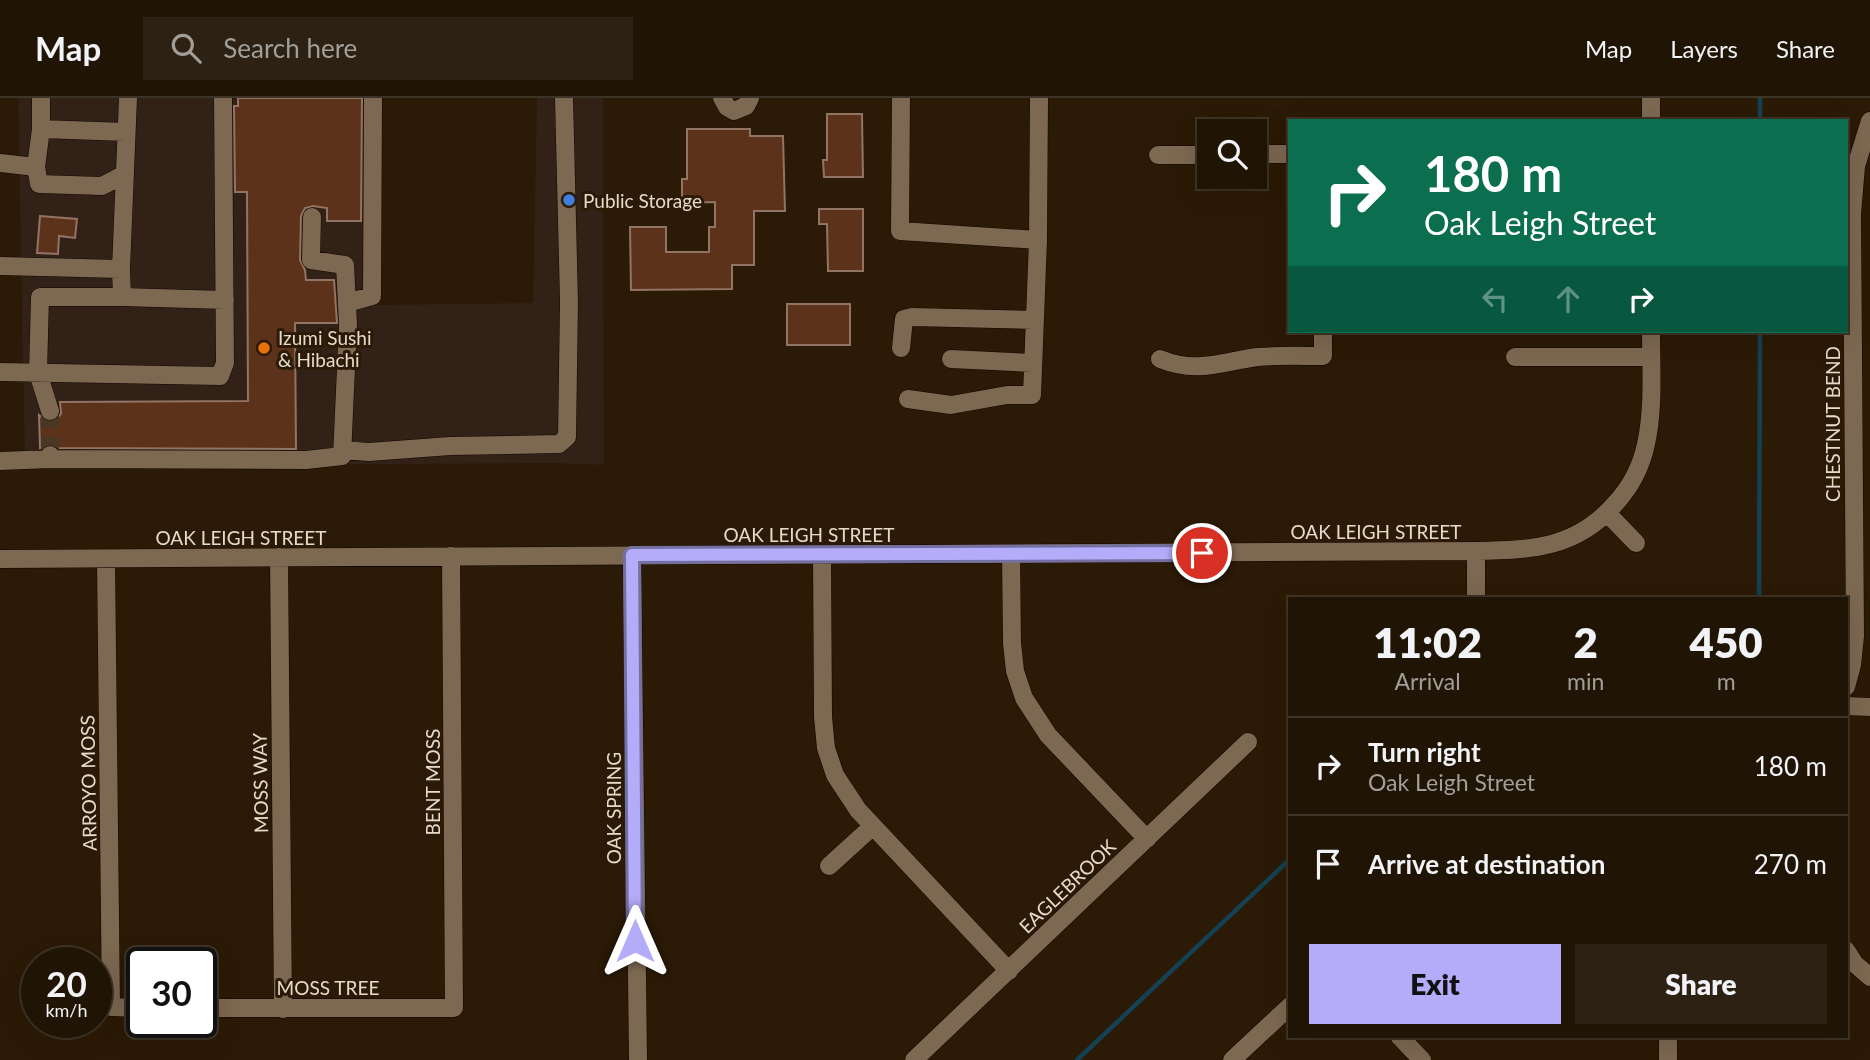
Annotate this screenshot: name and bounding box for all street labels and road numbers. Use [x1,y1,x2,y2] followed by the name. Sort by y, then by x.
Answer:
[1821,346,1844,502] street label: CHESTNUT BEND
[1290,520,1462,543] street label: OAK LEIGH STREET
[723,523,895,546] street label: OAK LEIGH STREET
[155,526,327,549] street label: OAK LEIGH STREET
[75,715,101,851] street label: ARROYO MOSS
[421,729,444,835] street label: BENT MOSS
[248,733,272,833] street label: MOSS WAY
[602,752,625,864] street label: OAK SPRING
[1014,834,1120,938] street label: EAGLEBROOK
[277,976,379,999] street label: MOSS TREE

